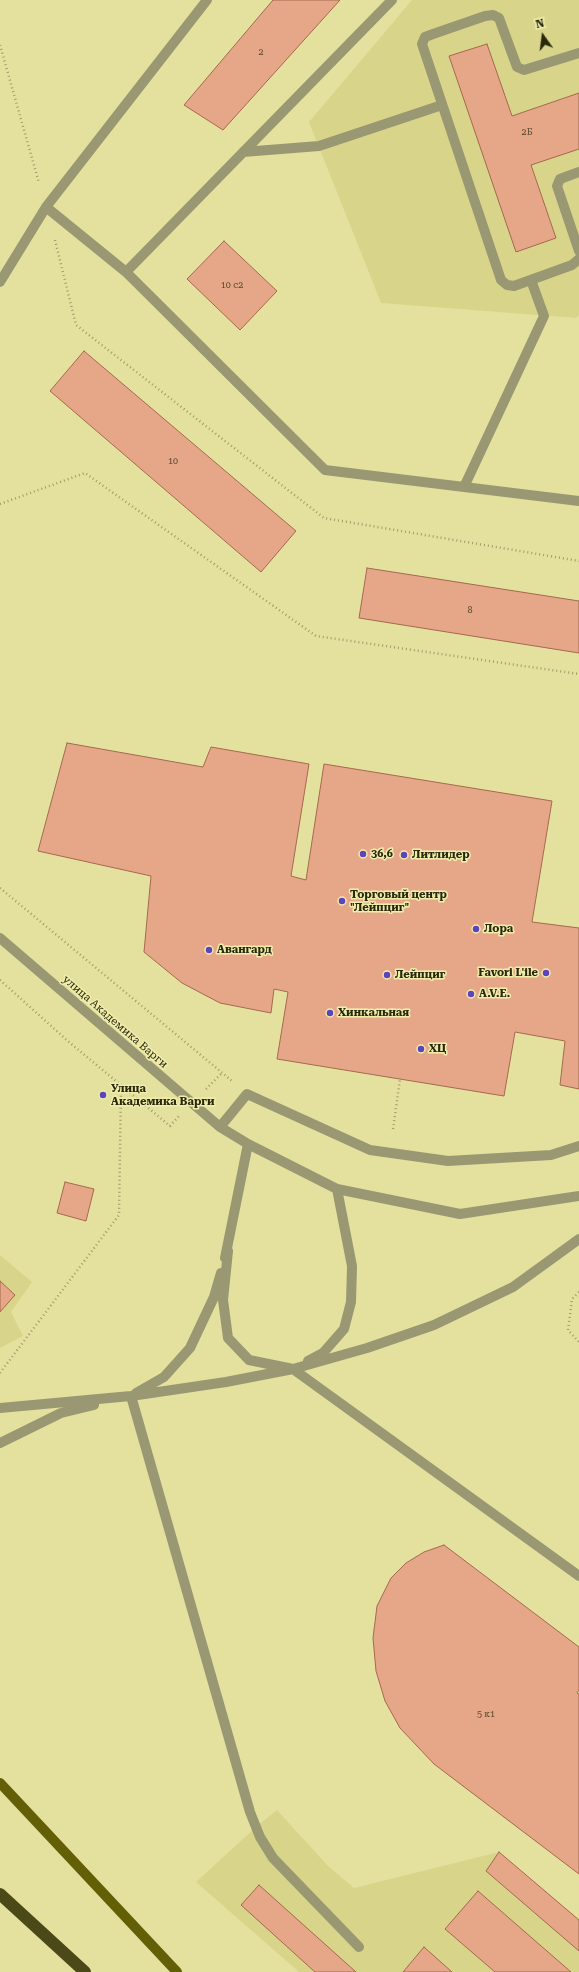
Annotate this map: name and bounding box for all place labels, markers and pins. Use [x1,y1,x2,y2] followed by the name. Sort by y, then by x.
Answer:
[371,847,393,861] place label: 36,6
[412,848,470,862] place label: Литлидер
[358,849,368,859] marker: 36,6
[399,850,409,860] marker: Литлидер
[350,888,447,914] place label: Торговый центр "Лейпциг"
[337,896,347,906] marker: Торговый центр "Лейпциг"
[484,922,513,936] place label: Лора
[471,924,481,934] marker: Лора
[217,943,272,957] place label: Авангард
[204,945,214,955] marker: Авангард
[478,966,538,980] place label: Favori L'ile
[395,968,445,982] place label: Лейпциг
[541,968,551,978] marker: Favori L'ile
[382,970,392,980] marker: Лейпциг
[479,987,510,1001] place label: A.V.E.
[466,989,476,999] marker: A.V.E.
[338,1006,409,1020] place label: Хинкальная
[325,1008,335,1018] marker: Хинкальная
[429,1042,446,1056] place label: ХЦ
[416,1044,426,1054] marker: ХЦ
[111,1082,215,1108] place label: Улица Академика Варги
[98,1090,108,1100] marker: Улица Академика Варги

